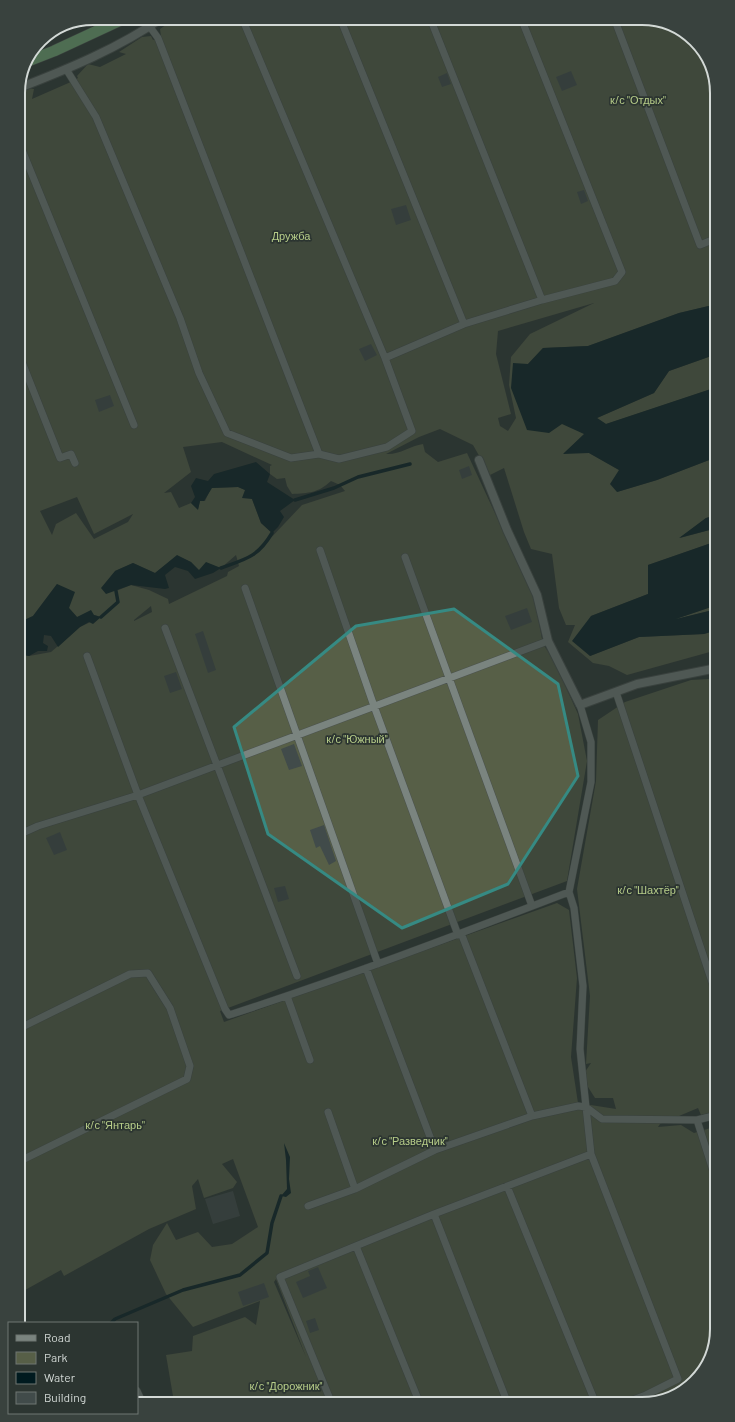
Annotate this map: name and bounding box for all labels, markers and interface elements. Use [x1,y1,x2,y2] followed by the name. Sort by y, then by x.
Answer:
[610,93,666,106] park label: к/с "Отдых"
[272,229,311,242] park label: Дружба
[326,732,388,745] park label: к/с "Южный"
[617,883,679,896] park label: к/с "Шахтёр"
[85,1118,145,1131] park label: к/с "Янтарь"
[372,1134,448,1147] park label: к/с "Разведчик"
[8,1322,138,1414] legend
[44,1330,71,1344] text: Road
[44,1350,68,1364] text: Park
[44,1370,76,1384] text: Water
[250,1379,323,1392] park label: к/с "Дорожник"
[44,1390,86,1404] text: Building

